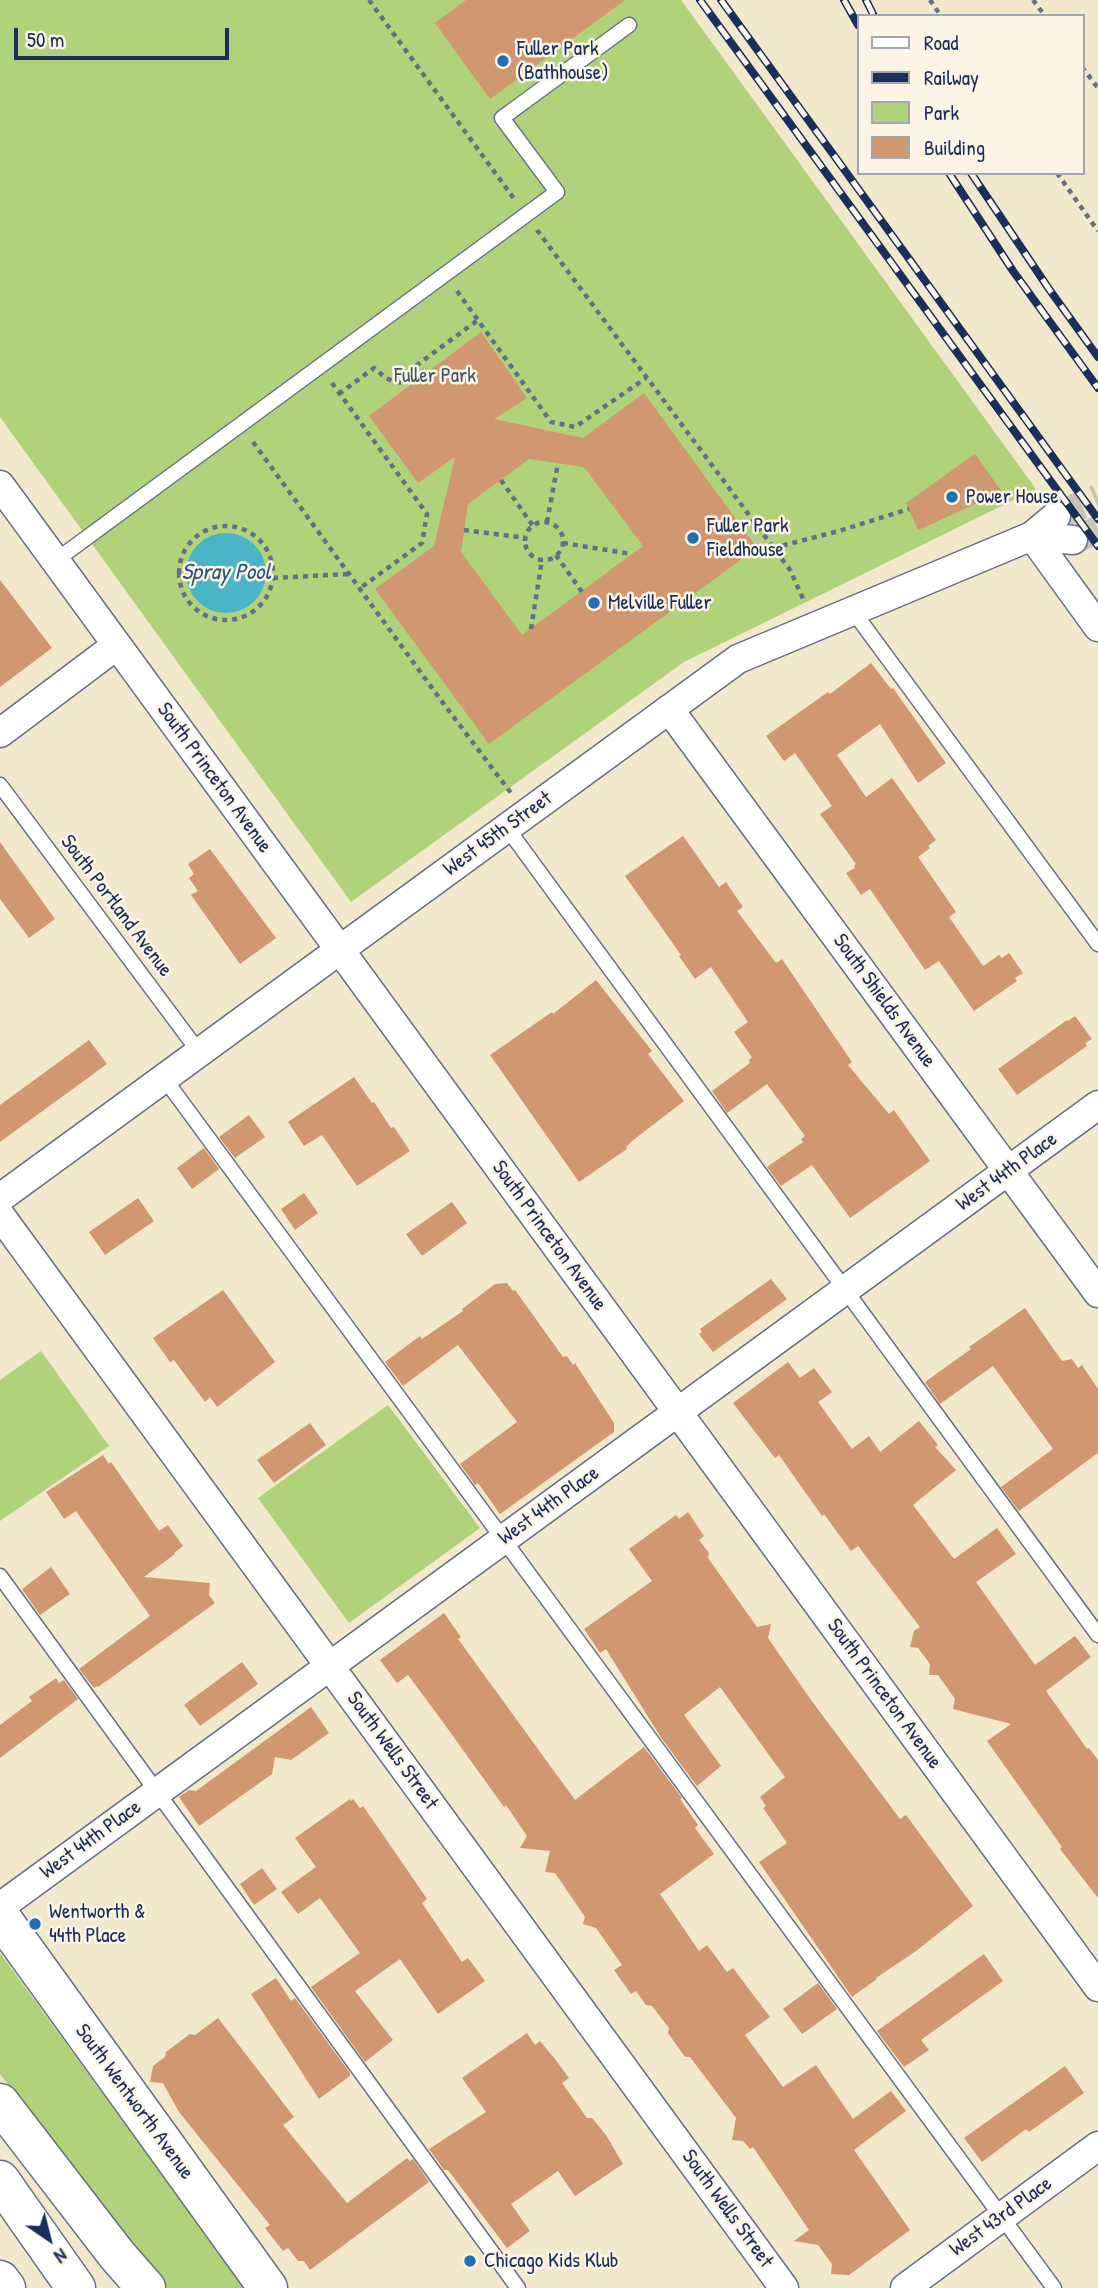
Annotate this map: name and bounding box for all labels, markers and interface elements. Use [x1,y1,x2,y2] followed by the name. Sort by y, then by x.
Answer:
[18,14,233,58] scale bar
[856,14,1084,175] legend
[27,25,64,54] text: 50 m
[924,28,958,57] text: Road
[517,36,609,86] place label: Fuller Park (Bathhouse)
[495,53,511,69] marker: Fuller Park (Bathhouse)
[924,63,979,92] text: Railway
[924,98,959,127] text: Park
[924,133,985,162] text: Building
[394,363,476,389] park label: Fuller Park
[966,484,1059,510] place label: Power House
[944,489,960,505] marker: Power House
[707,513,789,563] place label: Fuller Park Fieldhouse
[685,530,701,546] marker: Fuller Park Fieldhouse
[181,559,271,587] water label: Spray Pool
[608,590,712,616] place label: Melville Fuller
[586,595,602,611] marker: Melville Fuller
[151,698,277,858] street label: South Princeton Avenue
[439,786,557,882] street label: West 45th Street
[55,830,177,982] street label: South Portland Avenue
[827,929,941,1073] street label: South Shields Avenue
[952,1127,1062,1217] street label: West 44th Place
[486,1156,612,1316] street label: South Princeton Avenue
[494,1461,604,1551] street label: West 44th Place
[821,1614,947,1774] street label: South Princeton Avenue
[341,1687,443,1815] street label: South Wells Street
[36,1795,146,1885] street label: West 44th Place
[49,1899,145,1949] place label: Wentworth & 44th Place
[27,1916,43,1932] marker: Wentworth & 44th Place
[69,2019,199,2185] street label: South Wentworth Avenue
[676,2145,778,2273] street label: South Wells Street
[945,2171,1057,2263] street label: West 43rd Place
[14,2204,84,2274] north arrow
[49,2243,73,2270] text: N
[484,2248,618,2274] place label: Chicago Kids Klub
[462,2253,478,2269] marker: Chicago Kids Klub

